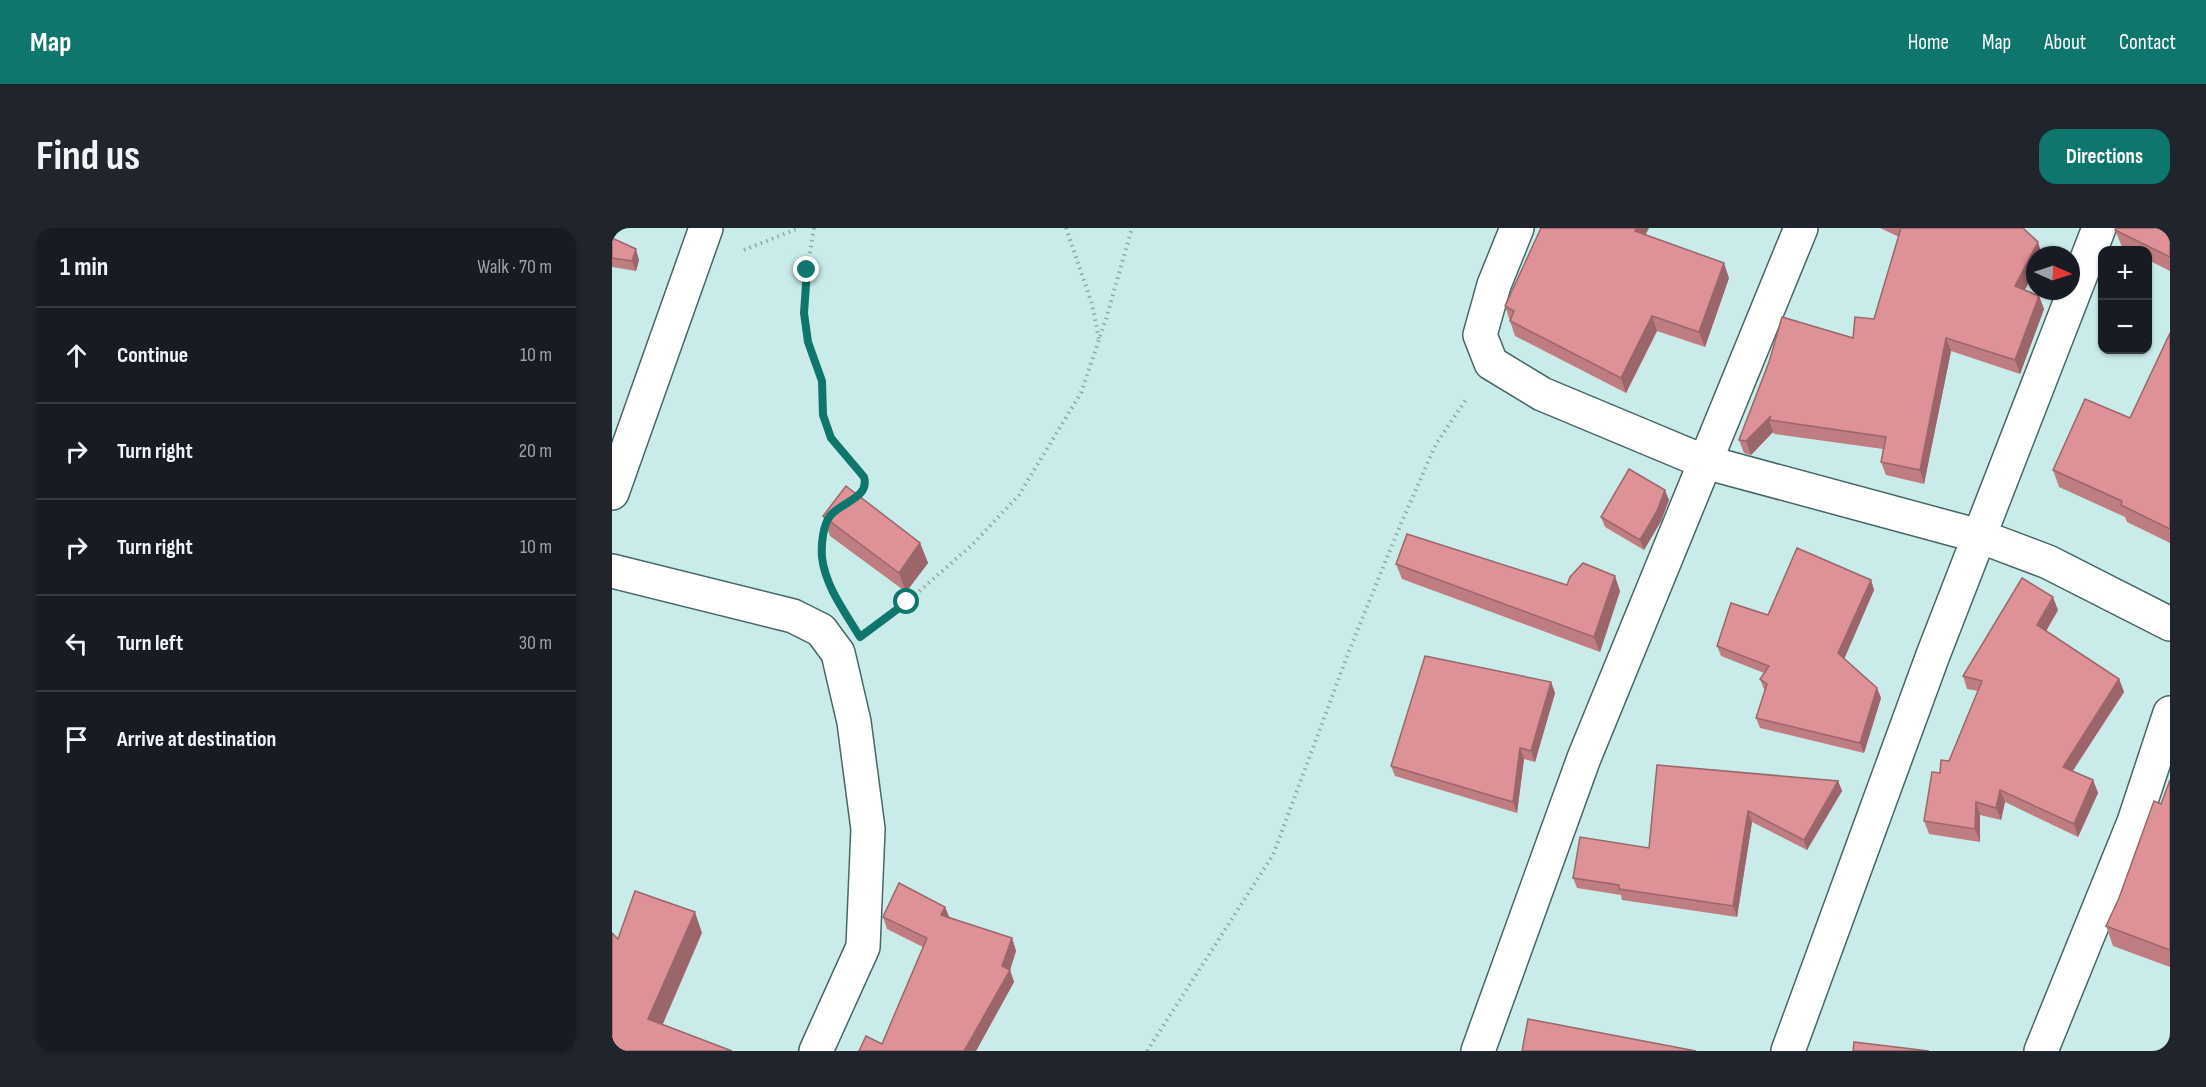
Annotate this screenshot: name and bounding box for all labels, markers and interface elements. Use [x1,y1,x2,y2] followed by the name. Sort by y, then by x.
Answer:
[30,26,71,59] text: Map
[1908,30,1949,55] text: Home
[1982,30,2011,55] text: Map
[2044,30,2086,55] text: About
[2119,30,2176,55] text: Contact
[2039,129,2170,184] button: Directions
[36,131,140,182] text: Find us
[2026,246,2080,300] north arrow
[2098,246,2152,354] map controls
[2098,246,2152,300] button: +
[60,252,108,283] text: 1 min
[477,255,552,279] text: Walk · 70 m
[793,256,819,282] route end
[2098,300,2152,354] button: −
[60,339,93,372] icon: ahead
[117,342,188,369] text: Continue
[520,343,552,367] text: 10 m
[60,435,93,468] icon: right
[117,438,193,465] text: Turn right
[519,439,552,463] text: 20 m
[60,531,93,564] icon: right
[117,534,193,561] text: Turn right
[520,535,552,559] text: 10 m
[893,588,919,614] route start
[60,627,93,660] icon: left
[117,630,183,657] text: Turn left
[519,631,552,655] text: 30 m
[60,723,93,756] icon: arrive
[117,726,276,753] text: Arrive at destination

